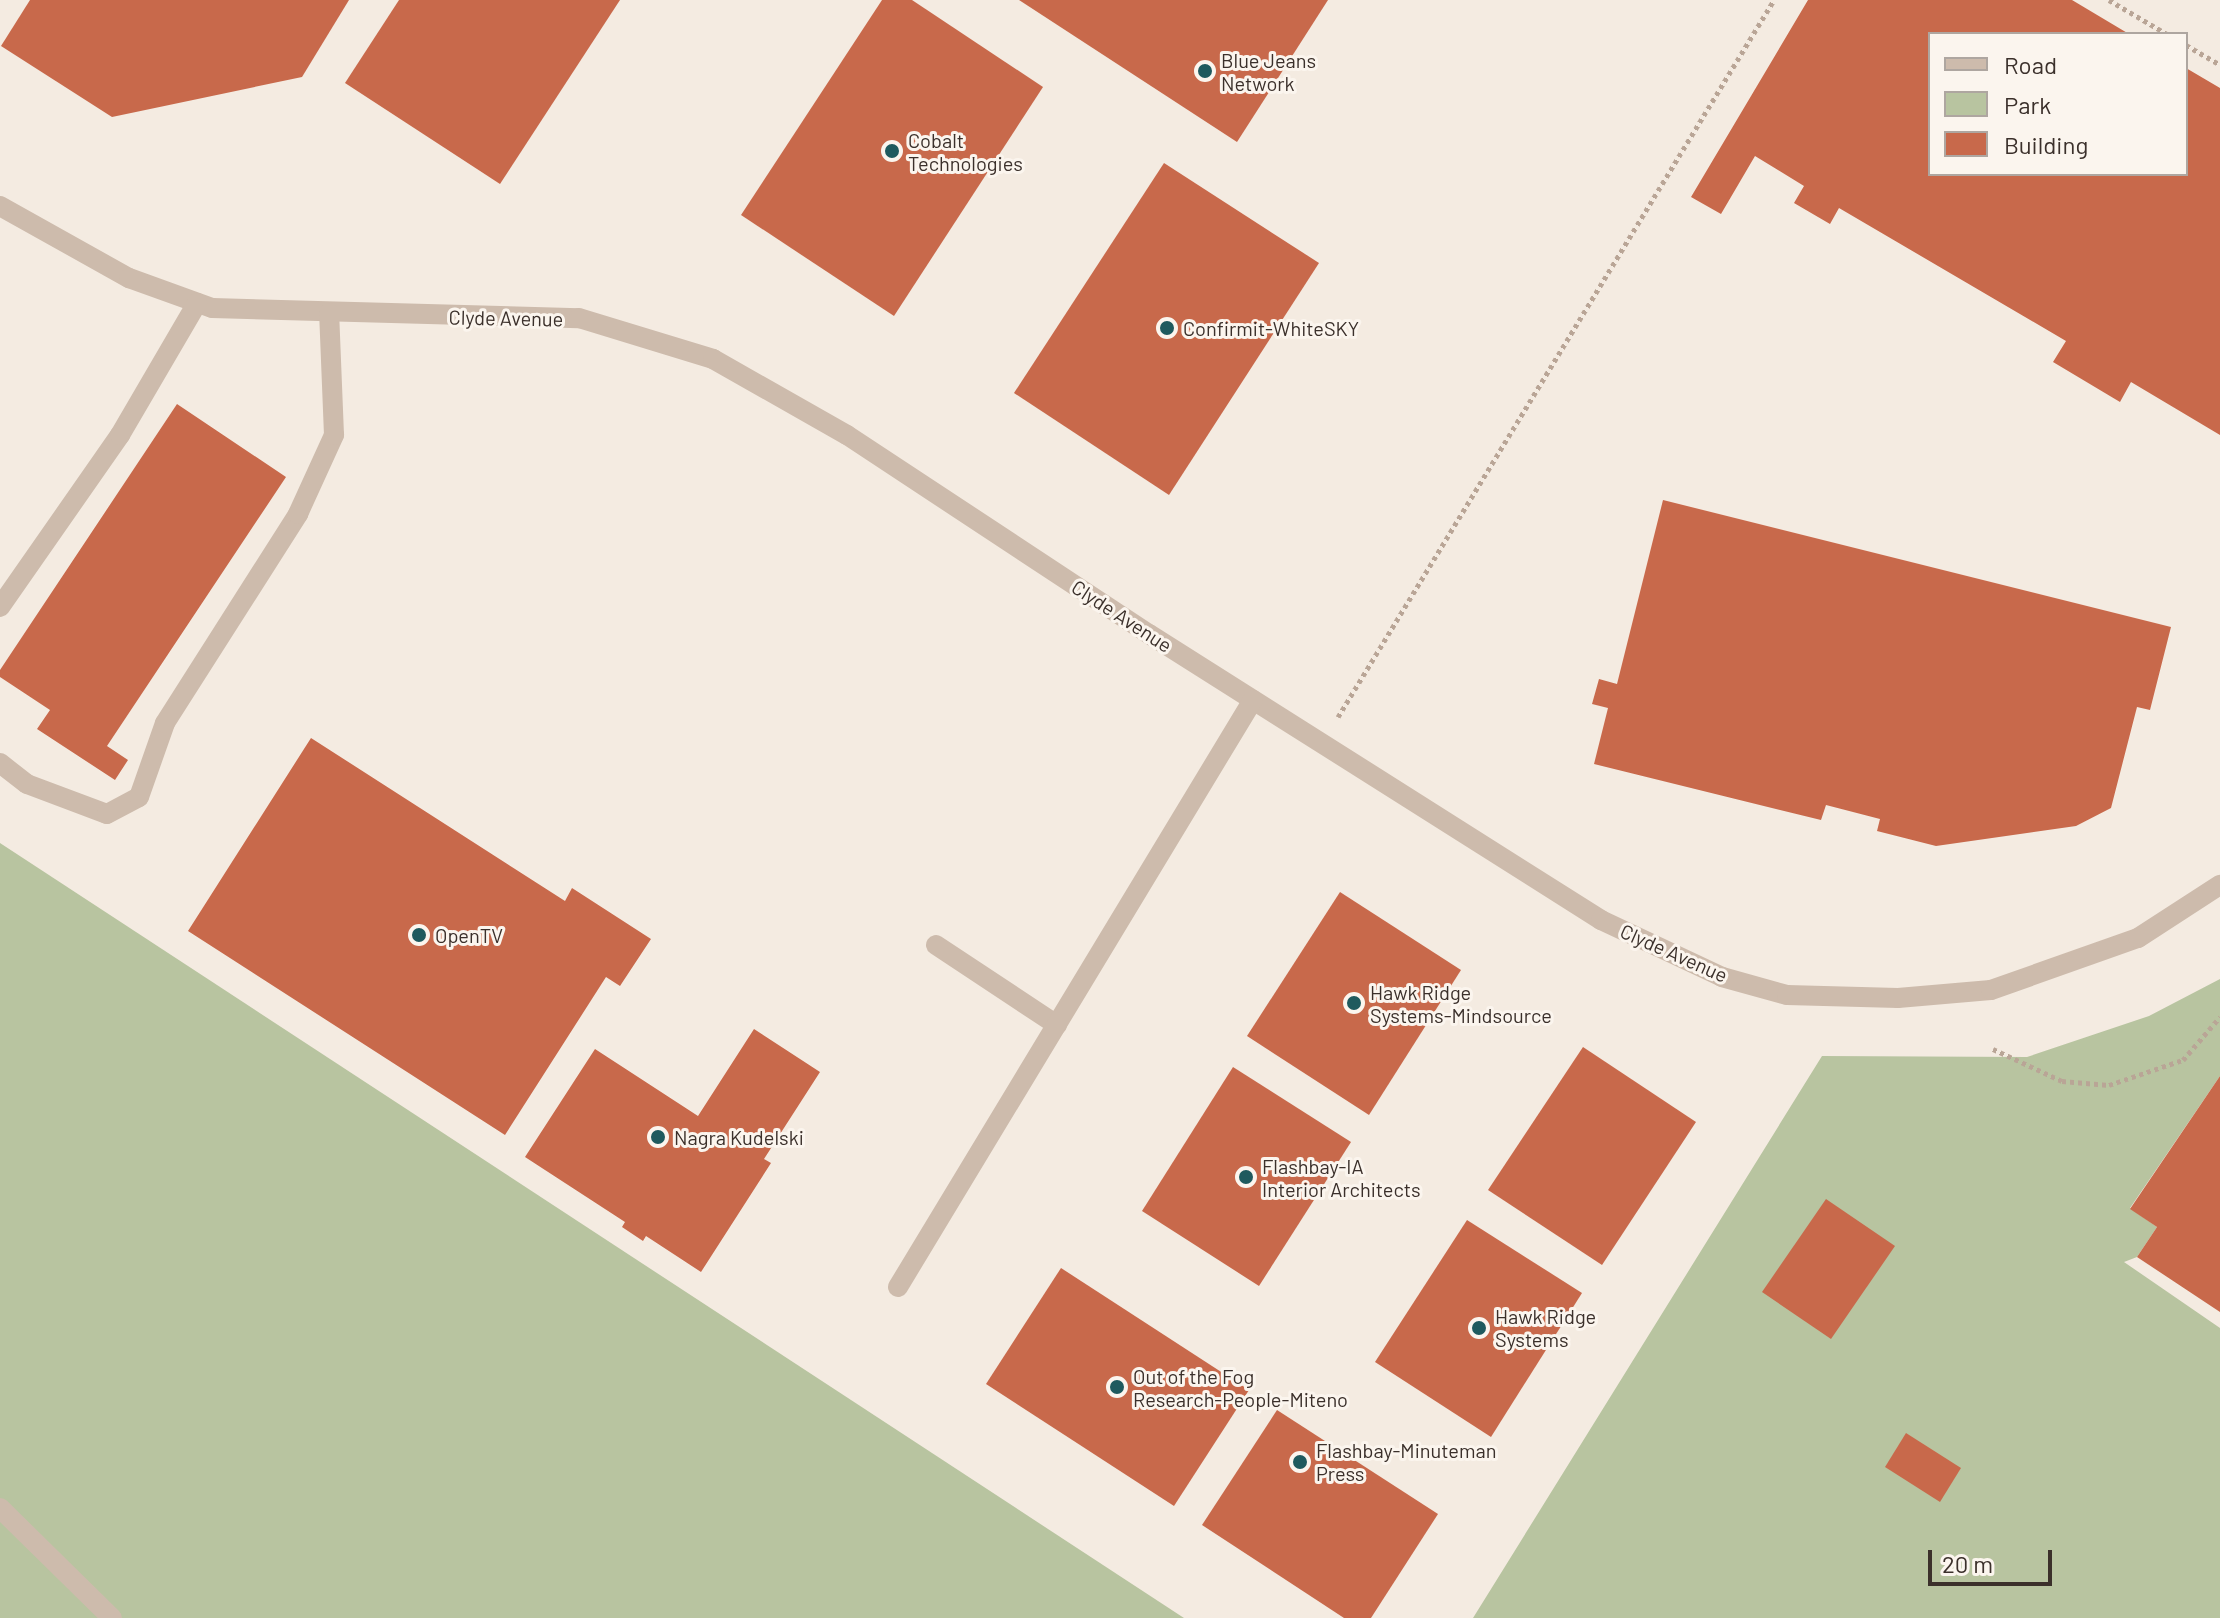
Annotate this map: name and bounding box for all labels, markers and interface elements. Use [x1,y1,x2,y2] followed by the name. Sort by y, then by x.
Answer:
[1928,32,2188,176] legend
[1221,48,1316,95] place label: Blue Jeans Network
[2004,50,2057,79] text: Road
[1196,62,1214,80] marker: Blue Jeans Network
[2004,90,2051,119] text: Park
[908,128,1023,175] place label: Cobalt Technologies
[2004,130,2088,159] text: Building
[883,142,901,160] marker: Cobalt Technologies
[448,305,564,331] street label: Clyde Avenue
[1183,316,1359,340] place label: Confirmit-WhiteSKY
[1158,319,1176,337] marker: Confirmit-WhiteSKY
[1067,575,1177,657] street label: Clyde Avenue
[1617,919,1731,987] street label: Clyde Avenue
[435,923,503,947] place label: OpenTV
[410,926,428,944] marker: OpenTV
[1370,980,1552,1027] place label: Hawk Ridge Systems-Mindsource
[1345,994,1363,1012] marker: Hawk Ridge Systems-Mindsource
[674,1125,804,1149] place label: Nagra Kudelski
[649,1128,667,1146] marker: Nagra Kudelski
[1262,1154,1421,1201] place label: Flashbay-IA Interior Architects
[1237,1168,1255,1186] marker: Flashbay-IA Interior Architects
[1495,1304,1596,1351] place label: Hawk Ridge Systems
[1470,1319,1488,1337] marker: Hawk Ridge Systems
[1133,1364,1348,1411] place label: Out of the Fog Research-People-Miteno
[1108,1378,1126,1396] marker: Out of the Fog Research-People-Miteno
[1316,1438,1496,1485] place label: Flashbay-Minuteman Press
[1291,1453,1309,1471] marker: Flashbay-Minuteman Press
[1932,1534,2056,1584] scale bar
[1942,1549,1993,1578] text: 20 m

